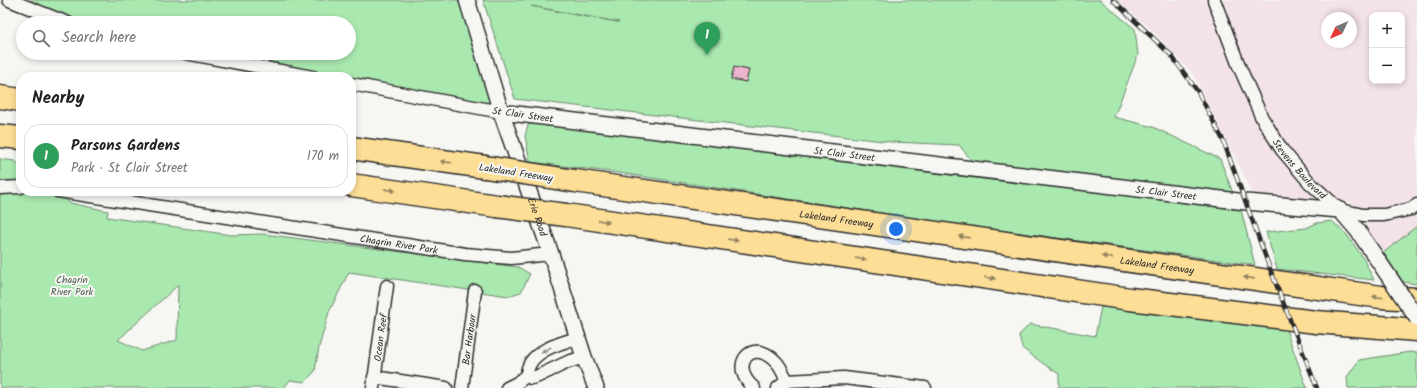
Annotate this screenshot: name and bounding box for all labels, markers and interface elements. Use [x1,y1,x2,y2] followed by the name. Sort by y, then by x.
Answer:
[1321,12,1357,48] north arrow
[1369,12,1405,84] map controls
[1369,12,1405,48] button: +
[16,16,356,60] search box
[694,22,720,55] pin: 1
[62,26,136,50] text: Search here
[30,27,52,49] icon: search
[1369,48,1405,84] button: −
[32,85,84,112] text: Nearby
[491,103,554,127] street label: St Clair Street
[71,134,180,158] text: Parsons Gardens
[1268,136,1331,204] street label: Stevens Boulevard
[813,143,876,166] street label: St Clair Street
[44,146,48,167] text: 1
[307,146,339,167] text: 170 m
[71,158,188,179] text: Park · St Clair Street
[440,159,452,165] one-way arrow
[478,159,554,187] street label: Lakeland Freeway
[1135,182,1198,205] street label: St Clair Street
[384,187,396,193] one-way arrow
[523,195,551,240] street label: Erie Road
[798,206,875,233] street label: Lakeland Freeway
[598,218,610,224] one-way arrow
[886,219,906,239] your location
[359,231,439,259] street label: Chagrin River Park
[958,234,970,240] one-way arrow
[727,237,739,243] one-way arrow
[1119,253,1195,279] street label: Lakeland Freeway
[1101,254,1113,260] one-way arrow
[855,256,868,262] one-way arrow
[51,272,93,300] park label: Chagrin River Park
[984,275,996,281] one-way arrow
[1243,275,1256,281] one-way arrow
[1372,293,1384,300] one-way arrow
[370,312,392,362] street label: Ocean Reef
[458,313,481,366] street label: Bar Harbour
[540,347,552,354] one-way arrow

